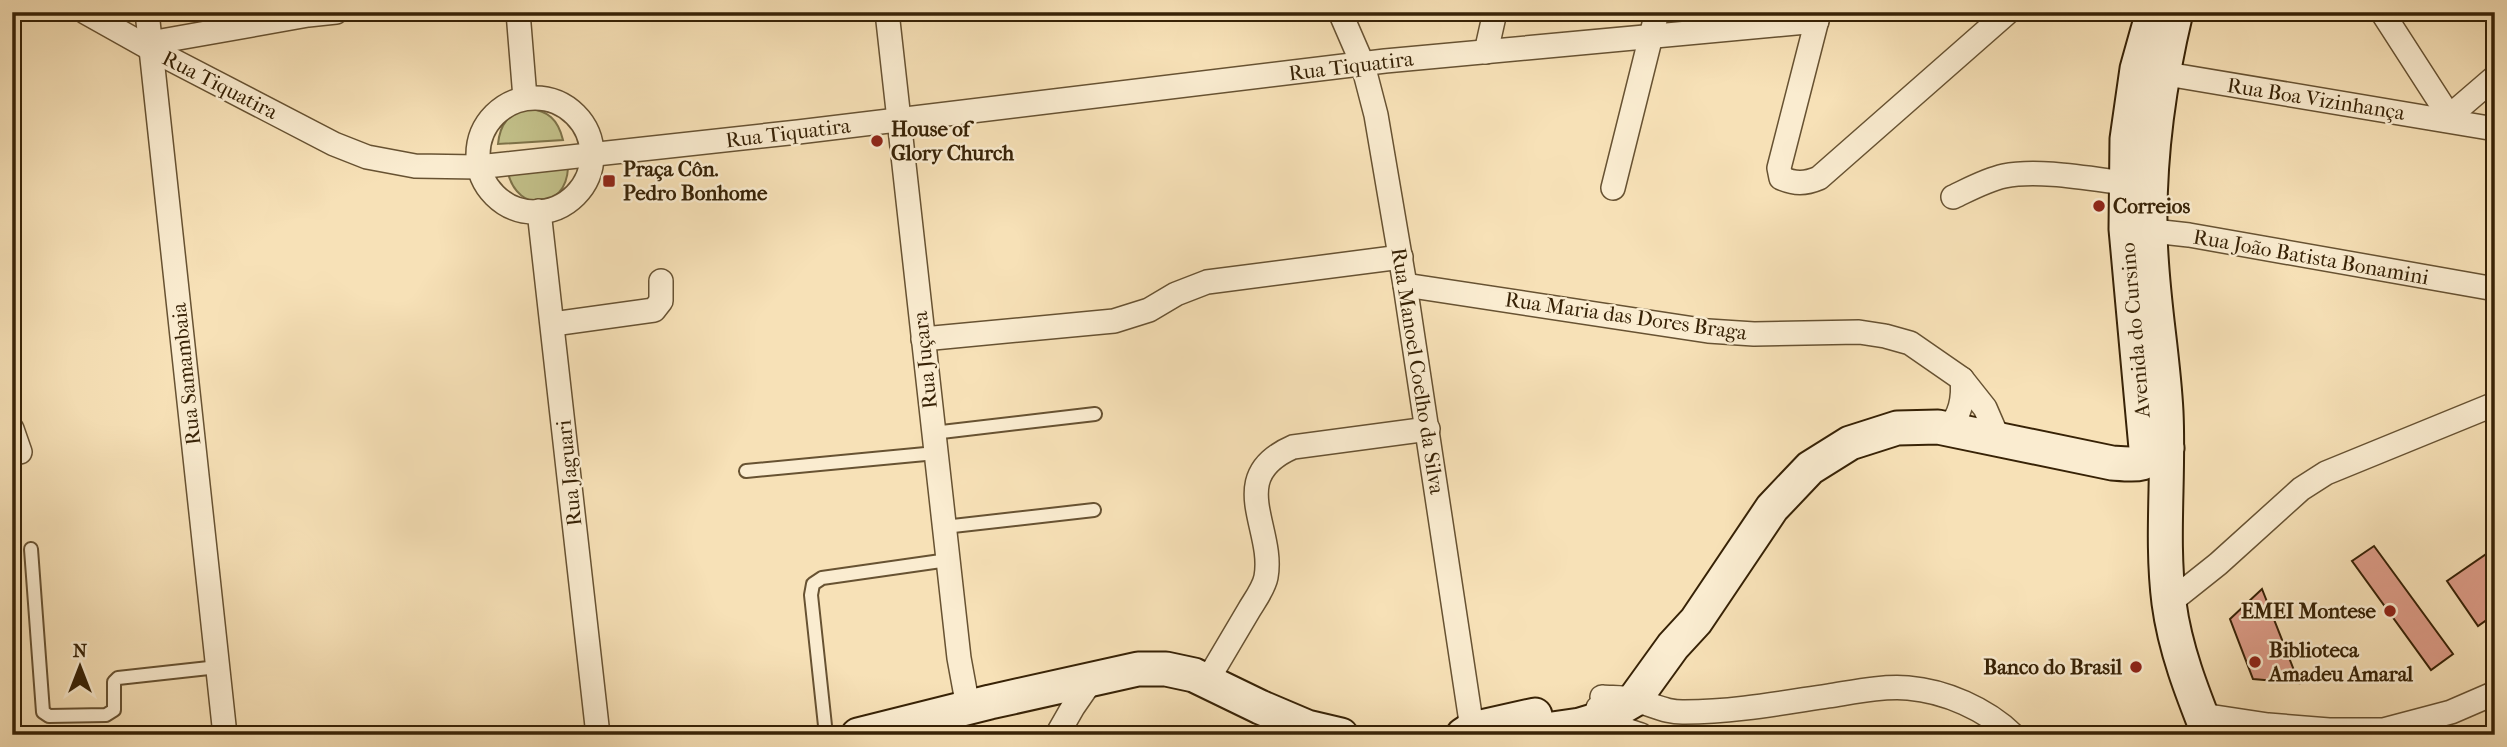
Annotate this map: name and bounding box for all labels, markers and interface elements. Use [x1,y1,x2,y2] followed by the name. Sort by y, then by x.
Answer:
[159,46,282,124] street label: Rua Tiquatira
[1287,46,1415,86] street label: Rua Tiquatira
[2225,73,2407,125] street label: Rua Boa Vizinhança
[724,113,852,153] street label: Rua Tiquatira
[891,117,1014,165] place label: House of Glory Church
[869,133,885,149] marker: House of Glory Church
[623,157,768,205] place label: Praça Côn. Pedro Bonhome
[601,173,617,189] marker: Praça Côn. Pedro Bonhome
[2113,194,2190,218] place label: Correios
[2091,198,2107,214] marker: Correios
[2191,224,2431,290] street label: Rua João Batista Bonamini
[2115,241,2155,420] street label: Avenida do Cursino
[1387,246,1449,496] street label: Rua Manoel Coelho da Silva
[1504,287,1749,345] street label: Rua Maria das Dores Braga
[167,301,205,446] street label: Rua Samambaia
[908,310,942,410] street label: Rua Juçara
[552,419,586,527] street label: Rua Jaguari
[2241,599,2377,623] place label: EMEI Montese
[2382,603,2398,619] marker: EMEI Montese
[46,632,116,702] north arrow
[2267,638,2413,686] place label: Biblioteca Amadeu Amaral
[73,640,88,662] text: N
[2247,654,2263,670] marker: Biblioteca Amadeu Amaral
[1983,655,2122,679] place label: Banco do Brasil
[2128,659,2144,675] marker: Banco do Brasil

